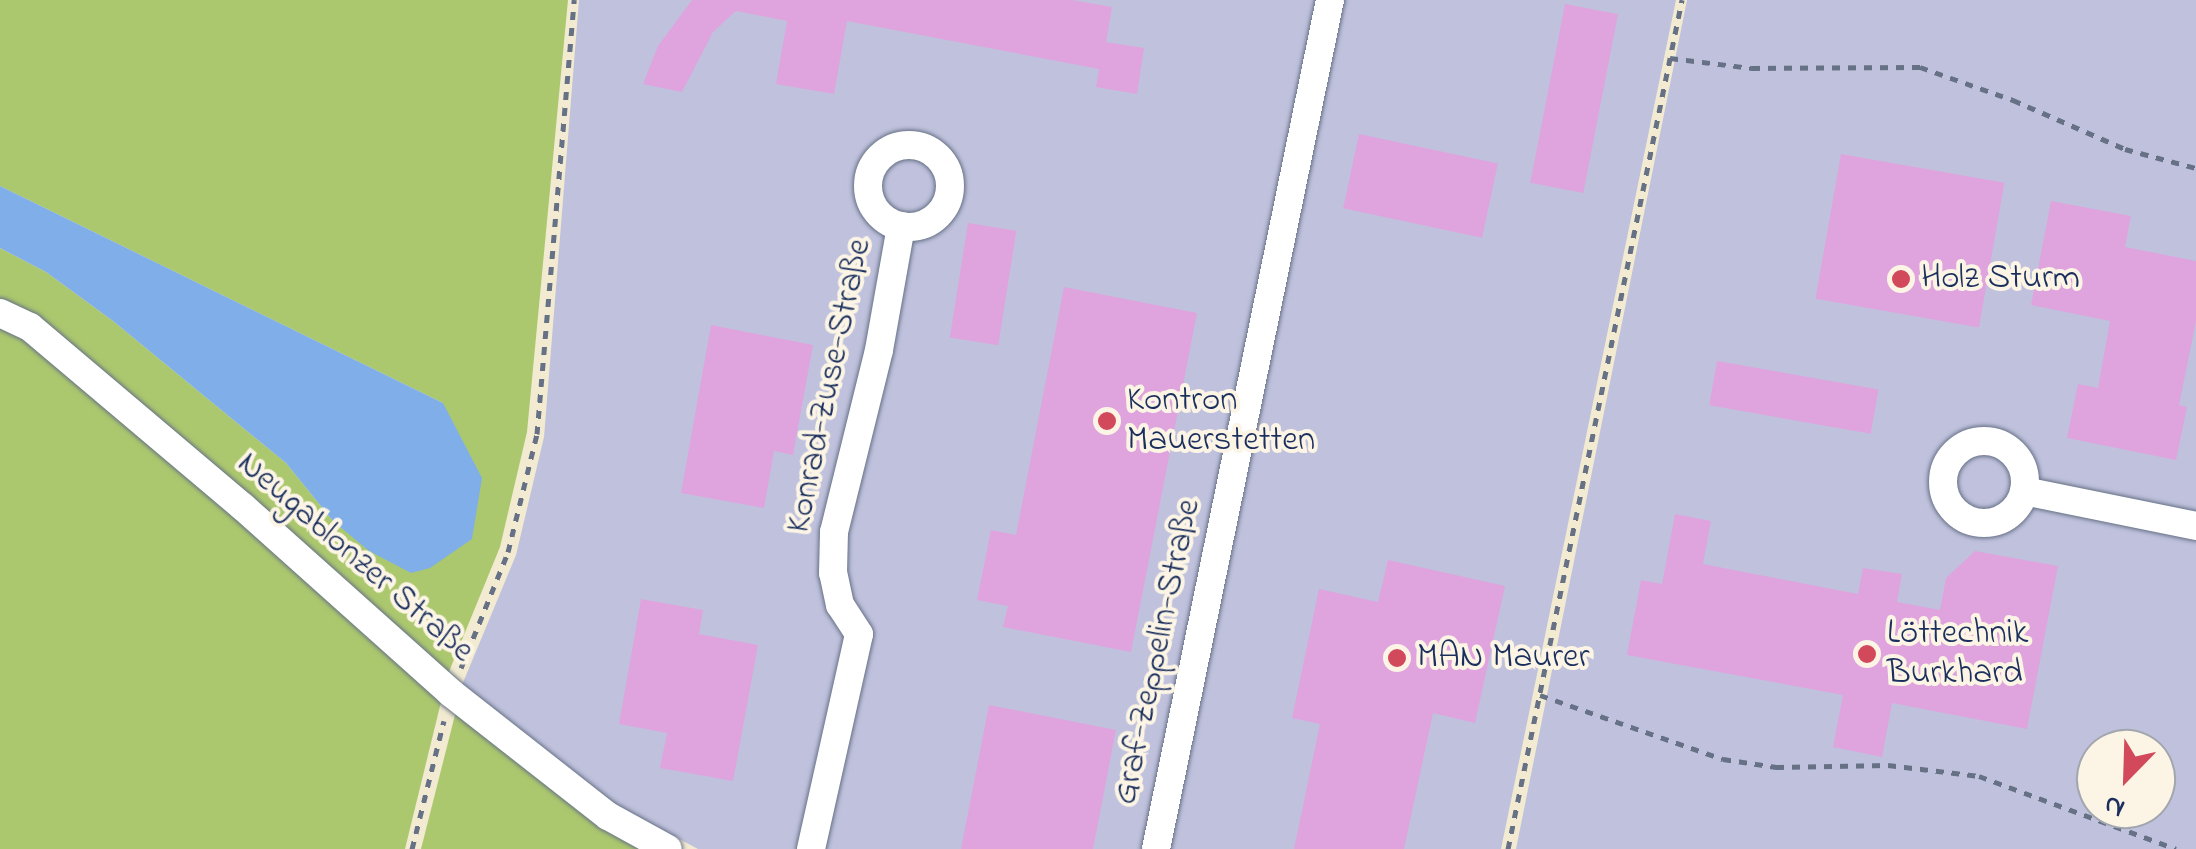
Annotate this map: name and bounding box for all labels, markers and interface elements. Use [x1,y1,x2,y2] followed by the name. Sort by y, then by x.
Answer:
[778,235,882,537] street label: Konrad-Zuse-Straße
[1921,258,2080,300] place label: Holz Sturm
[1890,268,1912,290] marker: Holz Sturm
[1127,380,1315,462] place label: Kontron Mauerstetten
[1096,410,1118,432] marker: Kontron Mauerstetten
[228,444,482,672] street label: Neugablonzer Straße
[1105,496,1211,808] street label: Graf-Zeppelin-Straße
[1887,613,2028,695] place label: Löttechnik Burkhard
[1417,637,1590,679] place label: MAN Maurer
[1856,643,1878,665] marker: Löttechnik Burkhard
[1386,647,1408,669] marker: MAN Maurer
[2076,729,2176,829] north arrow
[2098,783,2132,828] text: N

